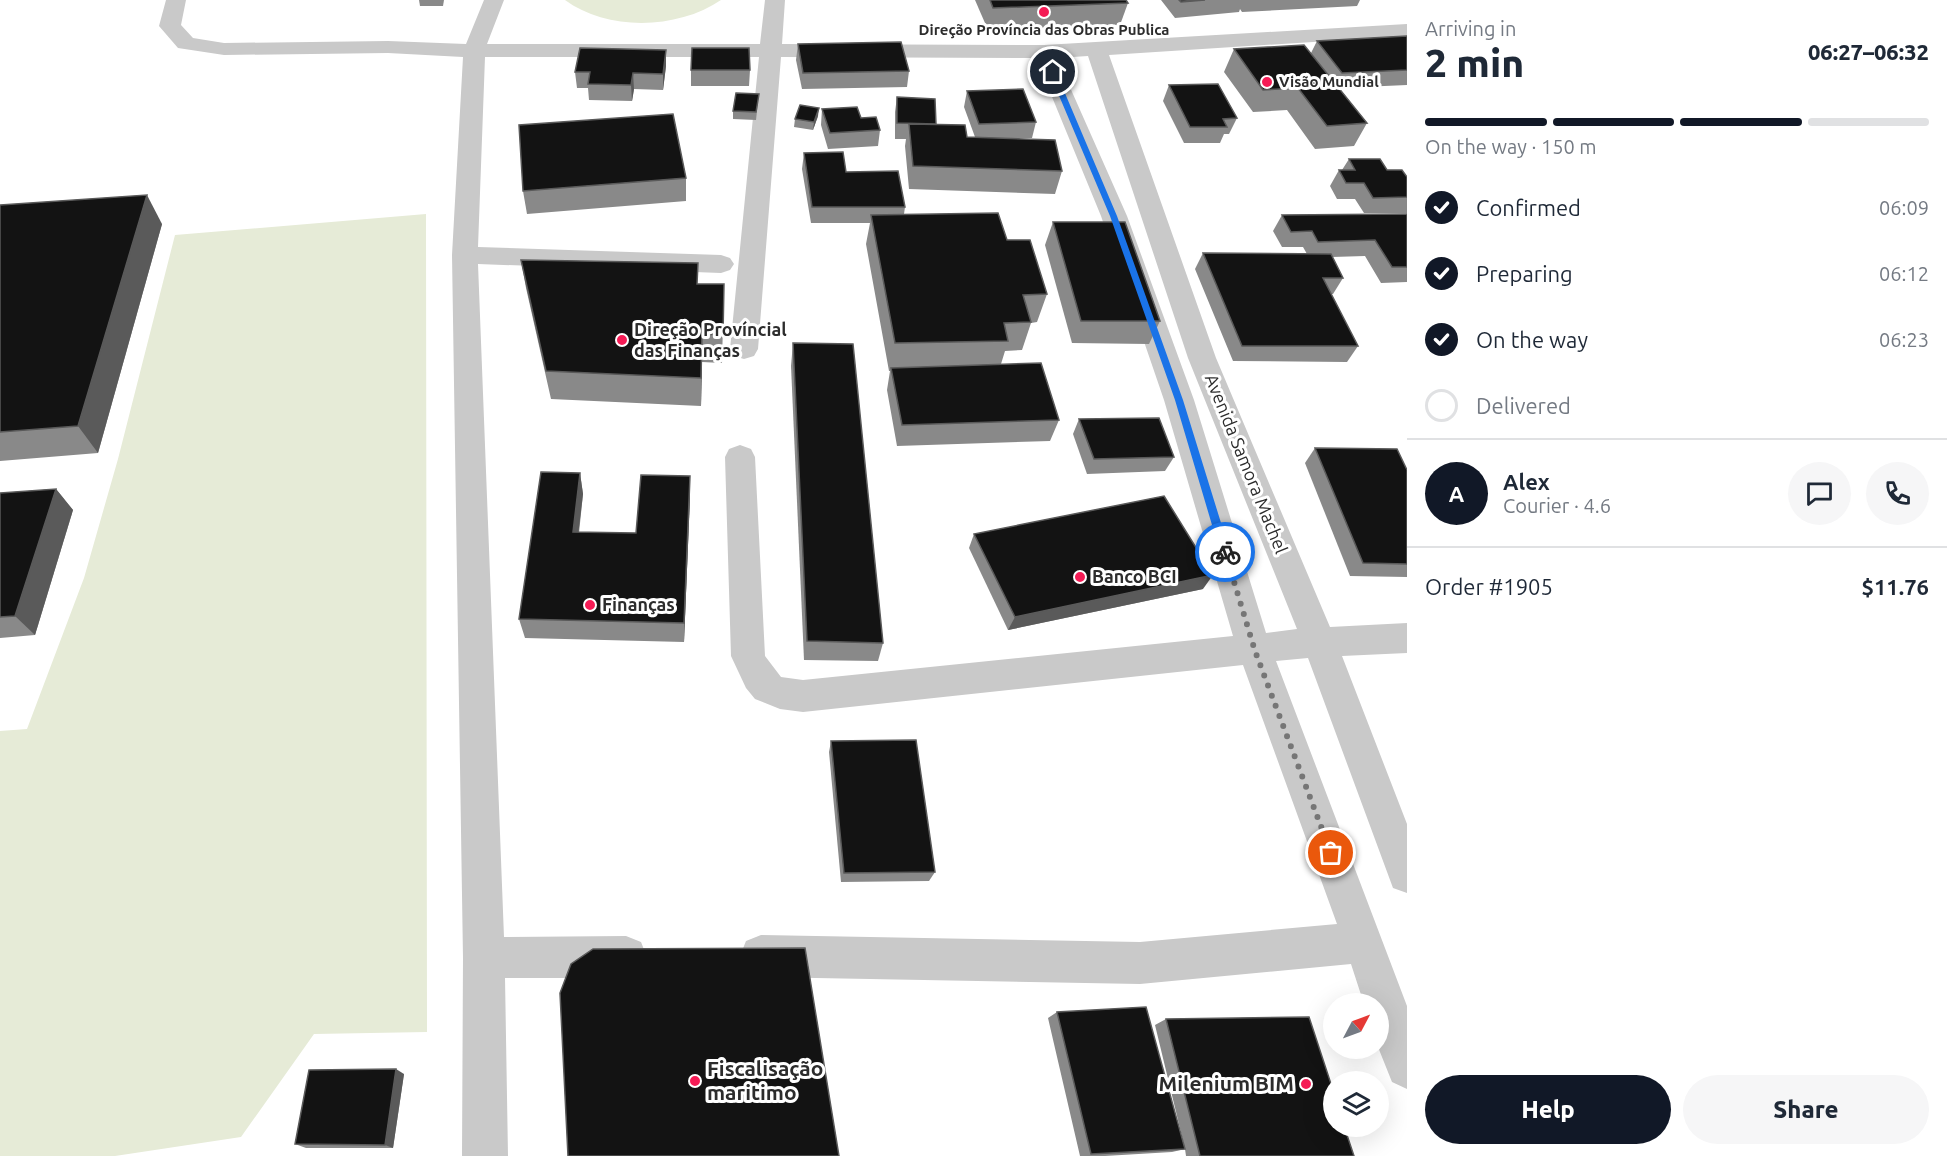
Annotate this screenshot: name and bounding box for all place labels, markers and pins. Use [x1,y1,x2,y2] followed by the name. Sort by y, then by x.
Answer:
[1037,5,1051,19] marker: Direção Província das Obras Publica
[919,21,1169,39] place label: Direção Província das Obras Publica
[1027,46,1078,97] pin
[1279,73,1379,90] place label: Visão Mundial
[1260,75,1274,89] marker: Visão Mundial
[634,319,787,361] place label: Direção Províncial das Finanças
[615,333,629,347] marker: Direção Províncial das Finanças
[1092,566,1177,586] place label: Banco BCI
[1073,570,1087,584] marker: Banco BCI
[602,594,675,615] place label: Finanças
[583,598,597,612] marker: Finanças
[1305,827,1356,878] pin
[707,1056,823,1104] place label: Fiscalisação maritimo
[1159,1071,1294,1095] place label: Milenium BIM
[688,1074,702,1088] marker: Fiscalisação maritimo
[1299,1077,1313,1091] marker: Milenium BIM

